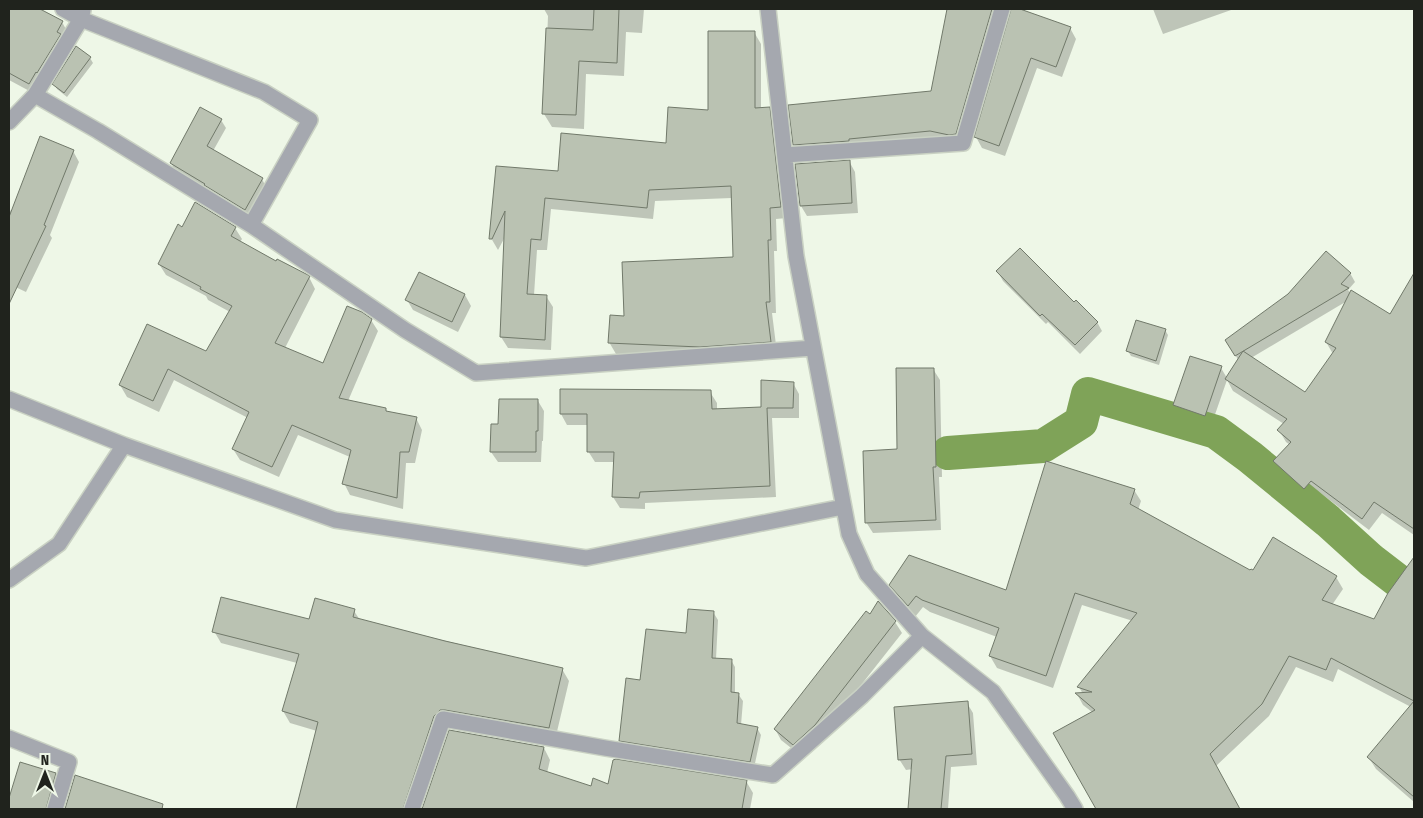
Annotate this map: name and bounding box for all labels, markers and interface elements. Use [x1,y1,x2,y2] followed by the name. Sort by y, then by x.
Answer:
[20,748,70,798] north arrow
[41,752,49,769] text: N

